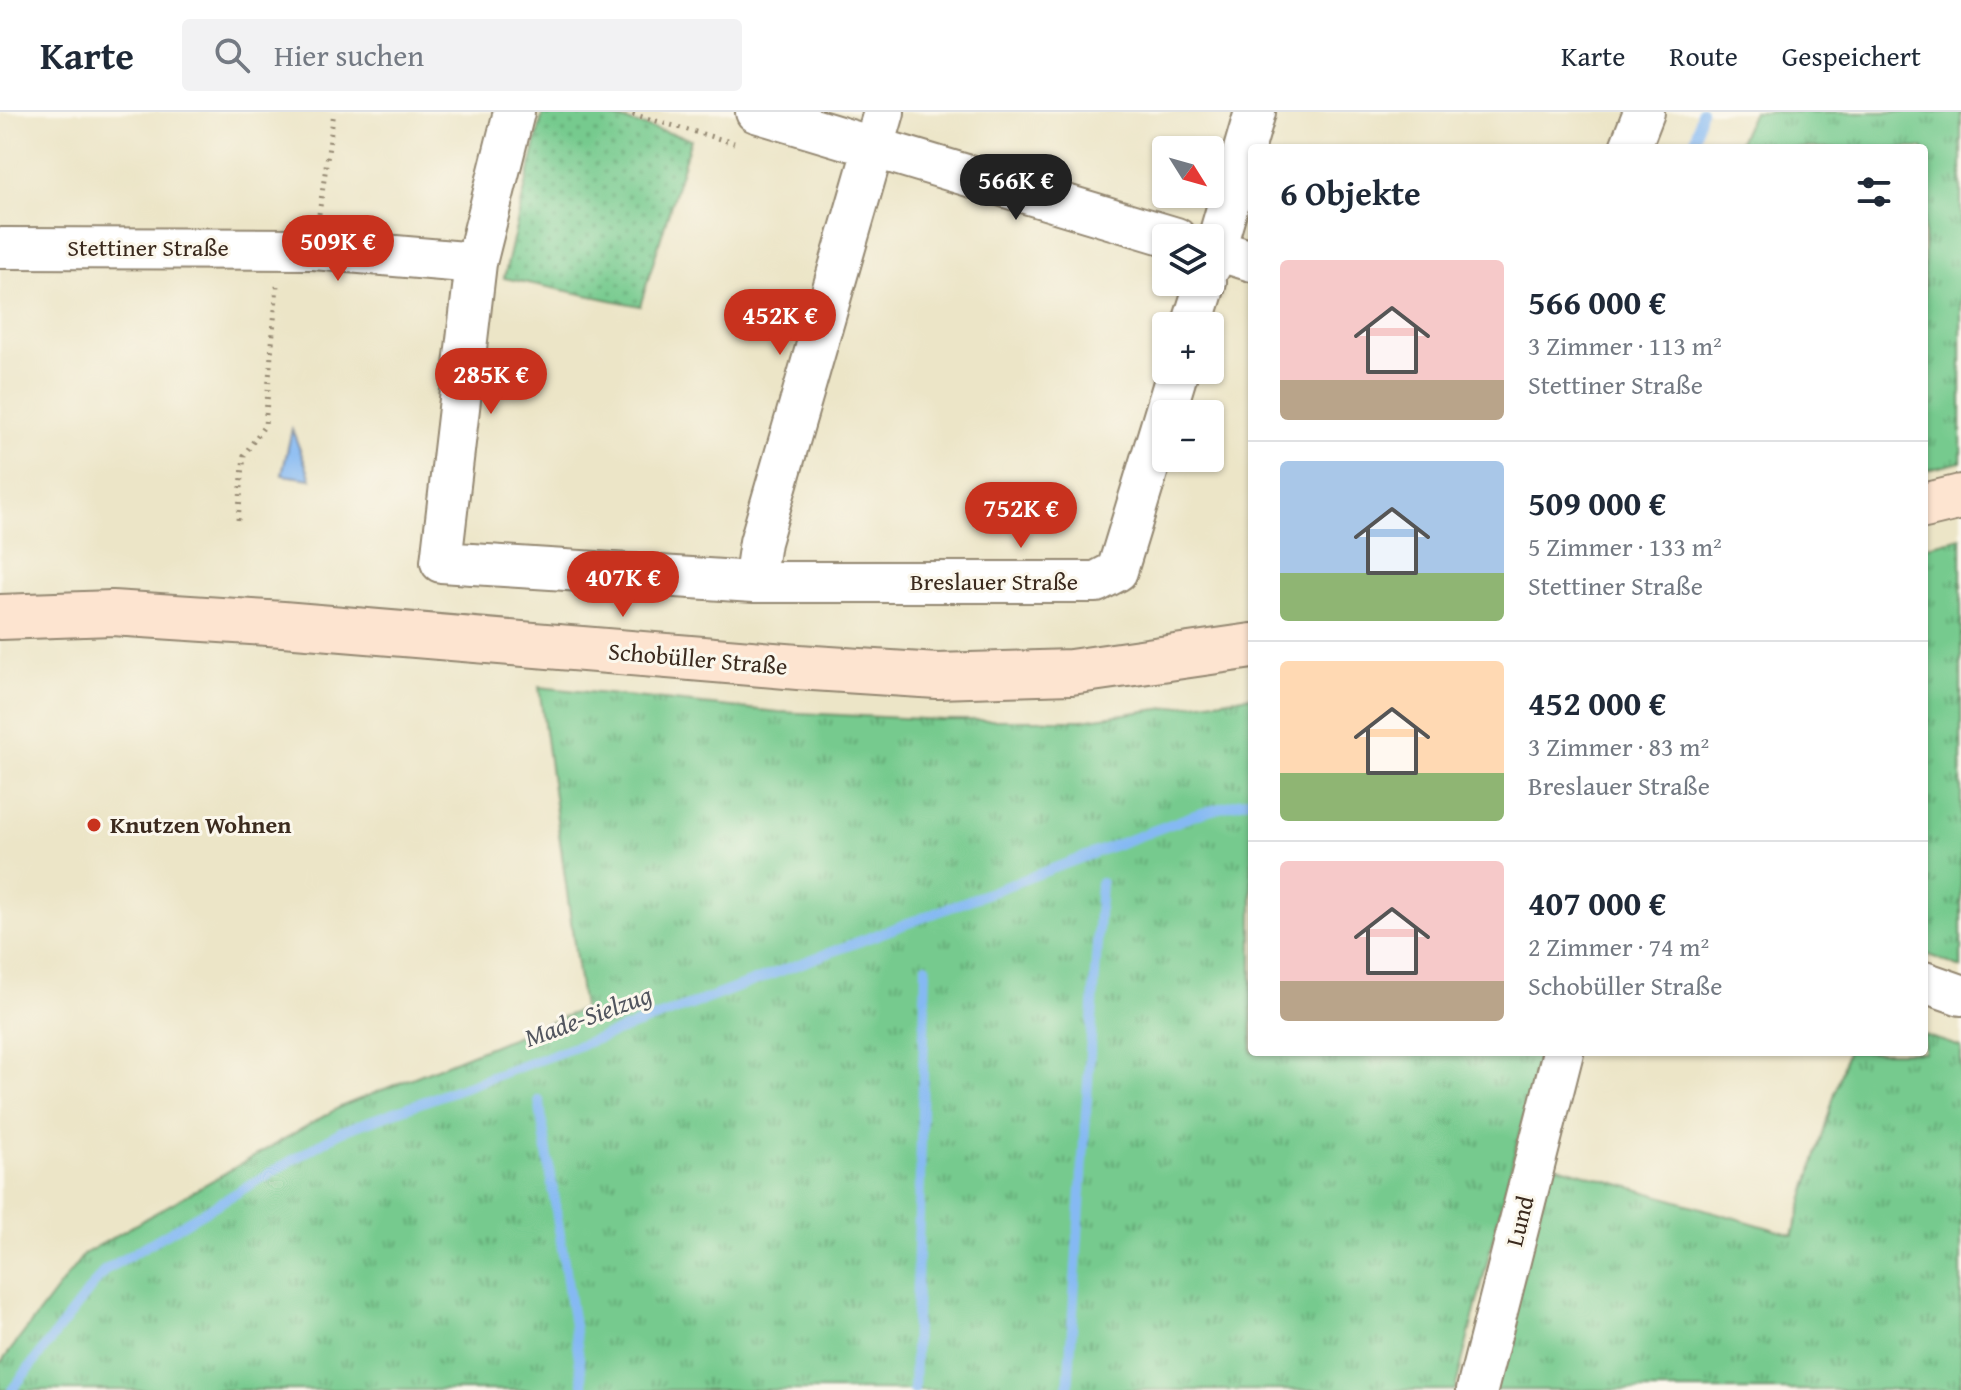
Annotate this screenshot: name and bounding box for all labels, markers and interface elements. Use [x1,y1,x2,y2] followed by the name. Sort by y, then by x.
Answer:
[182,19,742,91] search box
[40,27,134,83] text: Karte
[210,33,254,77] icon: search
[274,33,424,77] text: Hier suchen
[1561,35,1625,76] text: Karte
[1669,35,1738,76] text: Route
[1782,35,1921,76] text: Gespeichert
[1152,136,1224,208] north arrow
[1152,136,1224,472] map controls
[951,154,1081,222] pin: 566K €
[978,160,1054,199] text: 566K €
[1280,168,1421,217] text: 6 Objekte
[1852,170,1896,214] icon: filters
[273,215,403,283] pin: 509K €
[300,221,376,260] text: 509K €
[1152,224,1224,296] button: layers
[67,230,229,265] street label: Stettiner Straße
[1528,277,1666,326] text: 566 000 €
[715,289,845,357] pin: 452K €
[1344,292,1440,388] icon: home
[742,295,818,334] text: 452K €
[1152,312,1224,384] button: +
[1528,326,1722,365] text: 3 Zimmer · 113 m²
[426,348,556,416] pin: 285K €
[453,354,529,393] text: 285K €
[1528,365,1703,404] text: Stettiner Straße
[1152,400,1224,472] button: −
[1528,478,1666,527] text: 509 000 €
[956,482,1086,550] pin: 752K €
[983,488,1059,527] text: 752K €
[1344,493,1440,589] icon: home
[1528,527,1722,566] text: 5 Zimmer · 133 m²
[558,551,688,619] pin: 407K €
[585,557,661,596] text: 407K €
[910,564,1078,599] street label: Breslauer Straße
[1528,566,1703,605] text: Stettiner Straße
[607,633,789,684] street label: Schobüller Straße
[1528,678,1666,727] text: 452 000 €
[1344,693,1440,789] icon: home
[1528,727,1709,766] text: 3 Zimmer · 83 m²
[1528,766,1710,805] text: Breslauer Straße
[110,807,291,842] place label: Knutzen Wohnen
[85,816,103,834] marker: Knutzen Wohnen
[1528,878,1666,927] text: 407 000 €
[1344,893,1440,989] icon: home
[1528,927,1709,966] text: 2 Zimmer · 74 m²
[1528,966,1723,1005] text: Schobüller Straße
[519,974,657,1057] water label: Made-Sielzug
[1496,1192,1543,1250] street label: Lund

